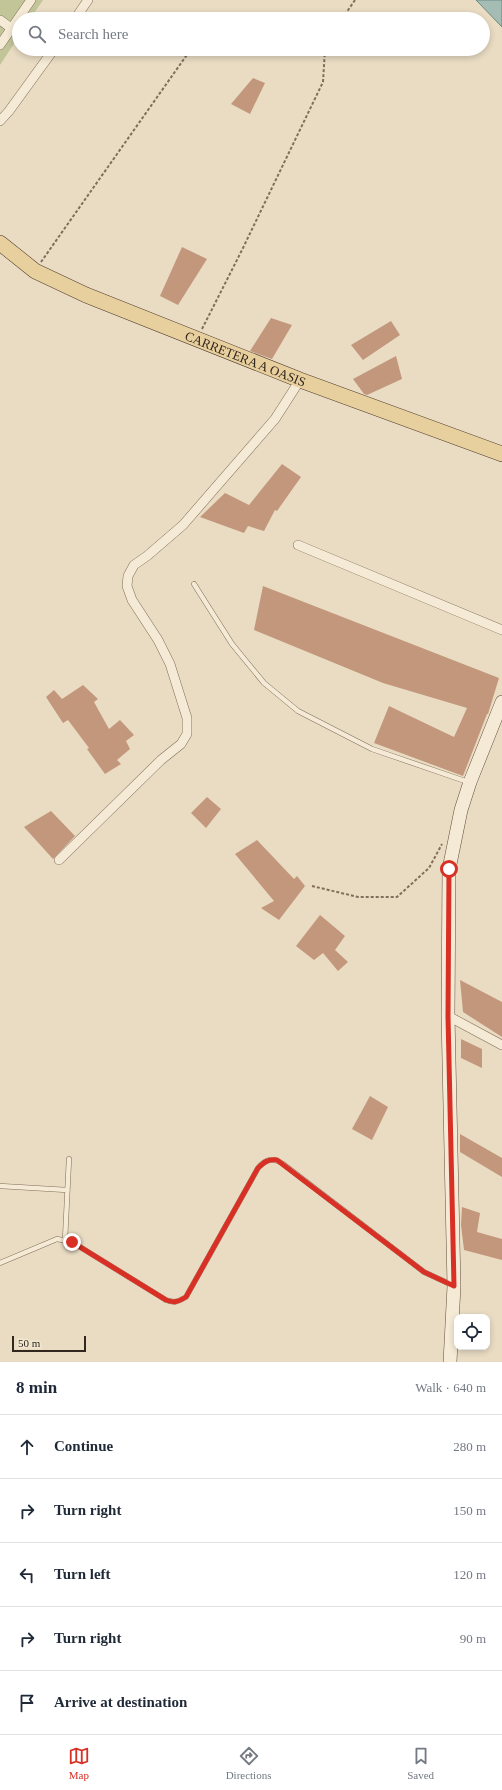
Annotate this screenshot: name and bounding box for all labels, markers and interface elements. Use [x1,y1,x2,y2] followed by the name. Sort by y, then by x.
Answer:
[12,12,490,56] search box
[26,23,48,45] icon: search
[58,26,128,42] text: Search here
[183,328,308,389] street label: CARRETERA A OASIS
[440,860,458,878] route start
[63,1233,81,1251] route end
[454,1314,490,1350] map controls
[454,1314,490,1350] button: locate
[12,1334,86,1353] scale bar
[18,1337,40,1349] text: 50 m
[16,1378,57,1397] text: 8 min
[415,1380,486,1395] text: Walk · 640 m
[16,1436,38,1458] icon: ahead
[54,1438,113,1454] text: Continue
[453,1439,486,1454] text: 280 m
[16,1500,38,1522] icon: right
[54,1502,121,1518] text: Turn right
[453,1503,486,1518] text: 150 m
[16,1564,38,1586] icon: left
[54,1566,111,1582] text: Turn left
[453,1567,486,1582] text: 120 m
[16,1628,38,1650] icon: right
[54,1630,121,1646] text: Turn right
[460,1631,486,1646] text: 90 m
[16,1692,38,1714] icon: arrive
[54,1694,187,1710] text: Arrive at destination
[68,1745,90,1781] tab: Map
[226,1745,271,1781] tab: Directions
[407,1745,434,1781] tab: Saved

